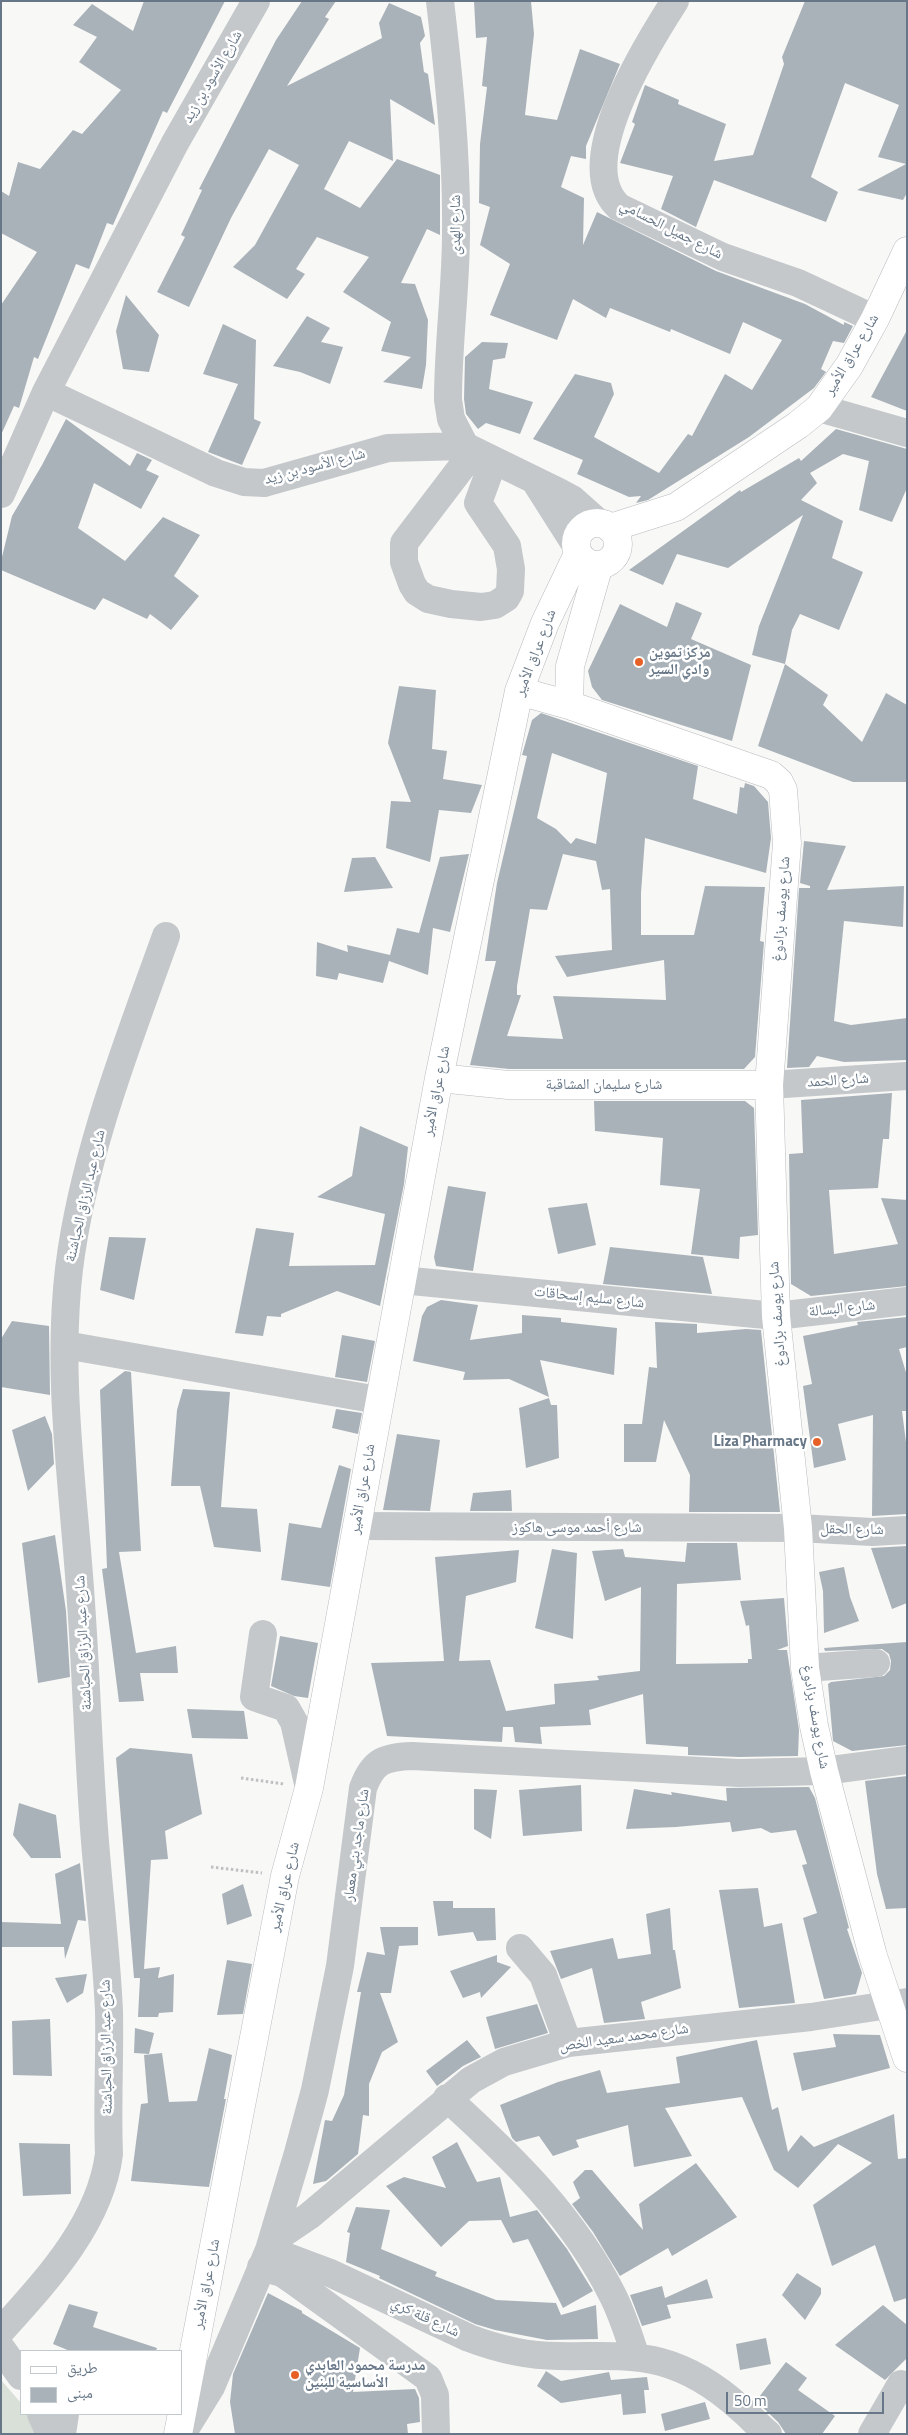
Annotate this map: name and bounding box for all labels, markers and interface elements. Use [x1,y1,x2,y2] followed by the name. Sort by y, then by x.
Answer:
[179,28,247,126] street label: شارع الأسود بن زيد
[447,195,465,255] street label: شارع الهدى
[617,196,725,264] street label: شارع جميل الحسامي
[821,311,883,399] street label: شارع عراق الأمير
[263,445,367,489] street label: شارع الأسود بن زيد
[511,607,561,699] street label: شارع عراق الأمير
[649,644,711,679] place label: مركز تموين وادي السير
[633,656,645,668] marker: مركز تموين وادي السير
[769,856,795,962] street label: شارع يوسف بزادوغ
[419,1044,455,1138] street label: شارع عراق الأمير
[807,1070,869,1092] street label: شارع الحمد
[546,1076,662,1094] street label: شارع سليمان المشاقبة
[62,1128,110,1264] street label: شارع عبد الرزاق الحباشنة
[765,1261,791,1367] street label: شارع يوسف بزادوغ
[533,1283,645,1313] street label: شارع سليم إسحاقات
[808,1297,876,1321] street label: شارع البسالة
[713,1433,807,1451] place label: Liza Pharmacy
[811,1436,823,1448] marker: Liza Pharmacy
[346,1442,380,1536] street label: شارع عراق الأمير
[512,1519,642,1537] street label: شارع أحمد موسى هاكوز
[820,1520,884,1540] street label: شارع الحقل
[71,1575,97,1711] street label: شارع عبد الرزاق الحباشنة
[797,1664,833,1770] street label: شارع يوسف بزادوغ
[340,1788,374,1902] street label: شارع ماجد بني معمار
[266,1840,304,1934] street label: شارع عراق الأمير
[97,1979,117,2115] street label: شارع عبد الرزاق الحباشنة
[558,2020,690,2056] street label: شارع محمد سعيد الخص
[189,2237,225,2331] street label: شارع عراق الأمير
[388,2294,462,2342] street label: شارع قلة كري
[20,2350,182,2415] legend
[67,2356,98,2379] text: طريق
[305,2357,426,2392] place label: مدرسة محمود العابدي الأساسية للبنين
[289,2369,301,2381] marker: مدرسة محمود العابدي الأساسية للبنين
[67,2381,93,2404] text: مبنى
[728,2382,886,2414] scale bar
[734,2389,767,2412] text: 50 m

